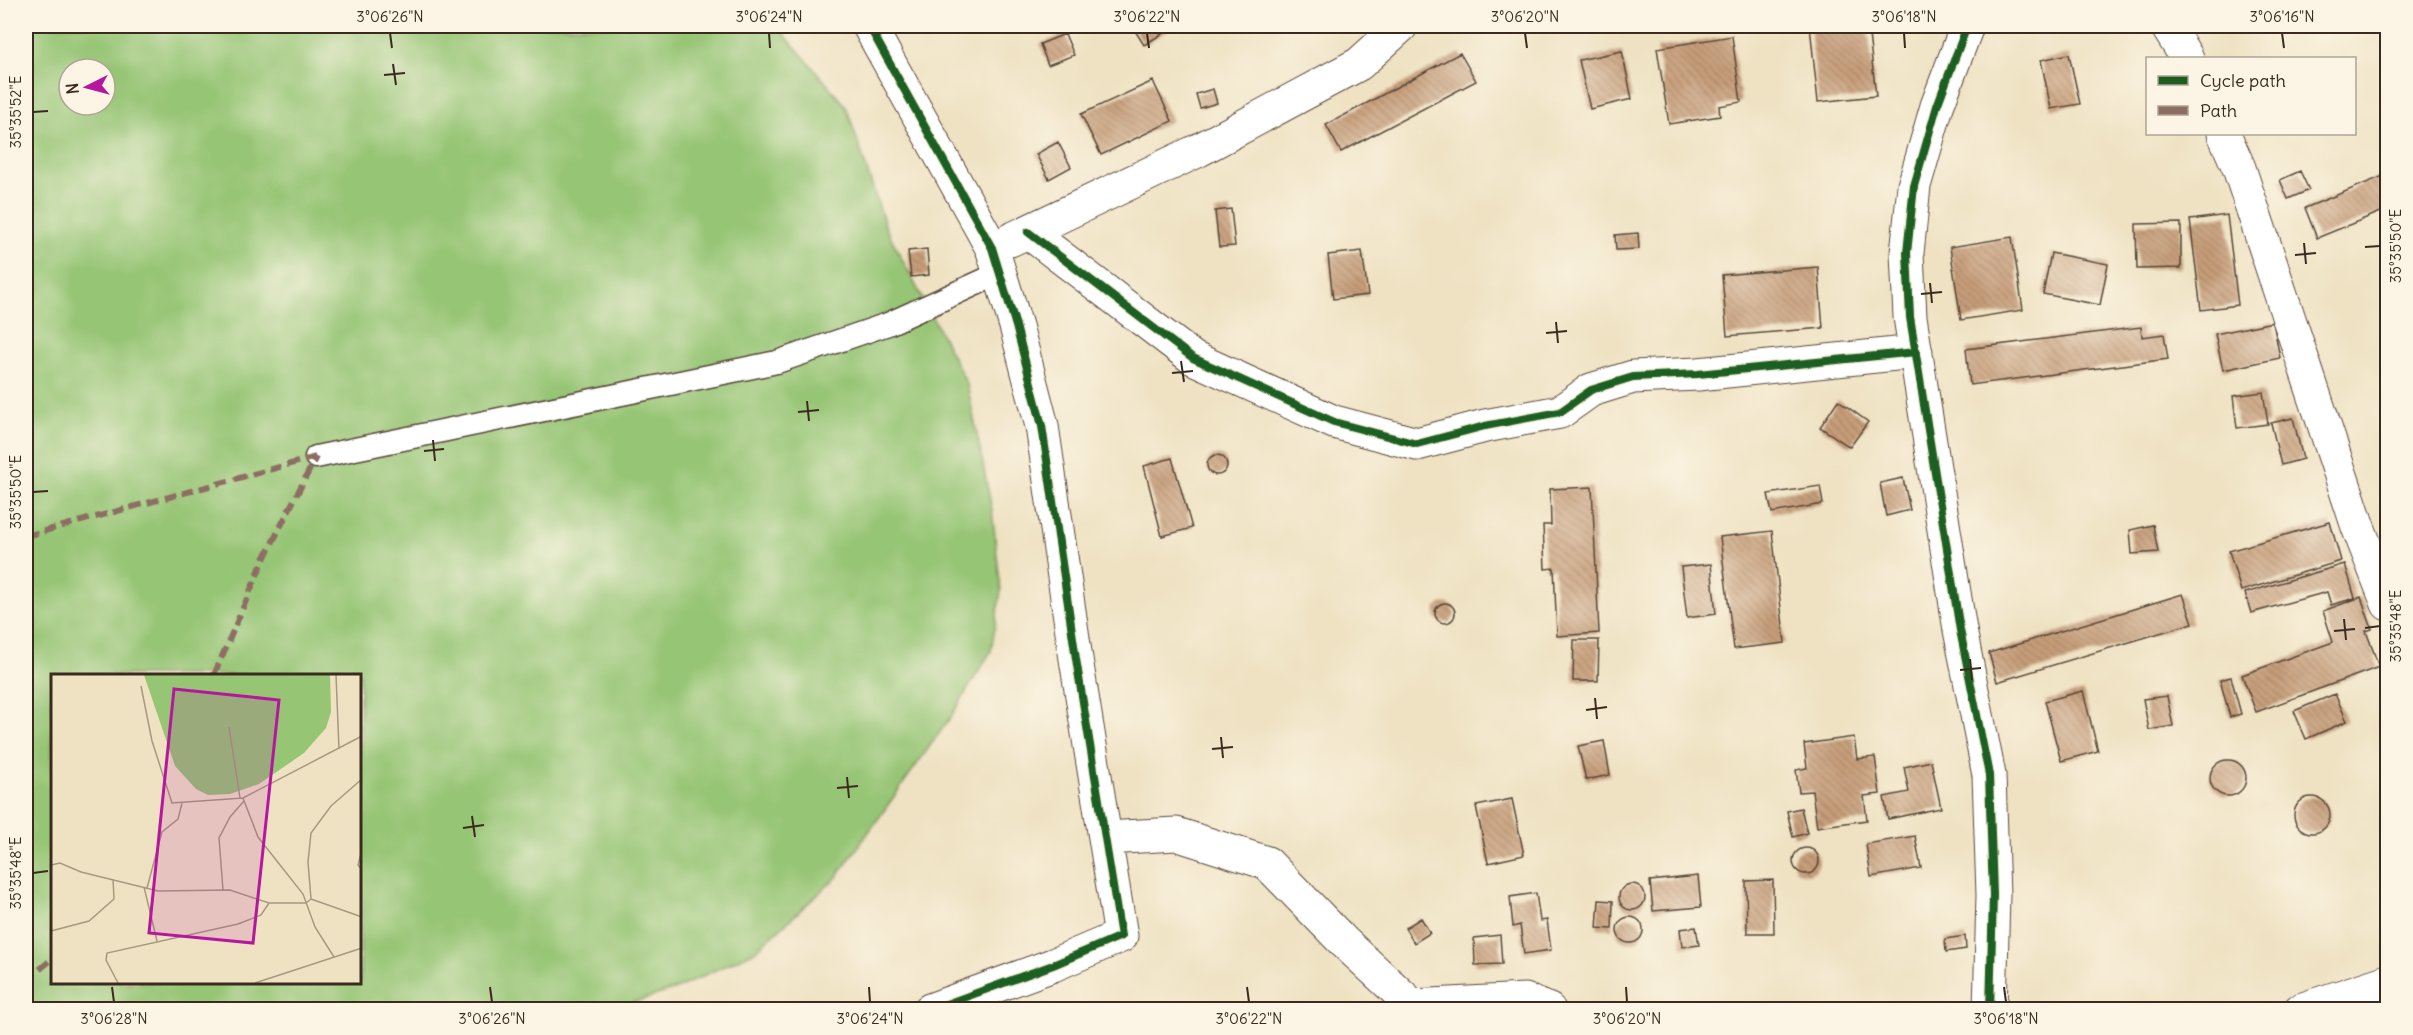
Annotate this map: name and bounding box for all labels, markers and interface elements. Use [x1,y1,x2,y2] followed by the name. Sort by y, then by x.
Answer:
[356,7,424,26] text: 3°06'26"N
[735,7,803,26] text: 3°06'24"N
[1114,7,1180,26] text: 3°06'22"N
[1491,7,1559,26] text: 3°06'20"N
[1872,7,1937,26] text: 3°06'18"N
[2249,7,2315,26] text: 3°06'16"N
[57,57,117,117] north arrow
[2146,57,2356,135] legend
[2200,69,2286,92] text: Cycle path
[6,75,25,148] text: 35°35'52"E
[62,82,83,95] text: N
[2200,99,2237,122] text: Path
[2386,209,2405,283] text: 35°35'50"E
[6,455,25,529] text: 35°35'50"E
[2386,589,2405,663] text: 35°35'48"E
[51,674,362,984] inset map
[6,836,25,910] text: 35°35'48"E
[80,1009,148,1028] text: 3°06'28"N
[458,1009,526,1028] text: 3°06'26"N
[836,1009,904,1028] text: 3°06'24"N
[1216,1009,1282,1028] text: 3°06'22"N
[1593,1009,1661,1028] text: 3°06'20"N
[1974,1009,2039,1028] text: 3°06'18"N

